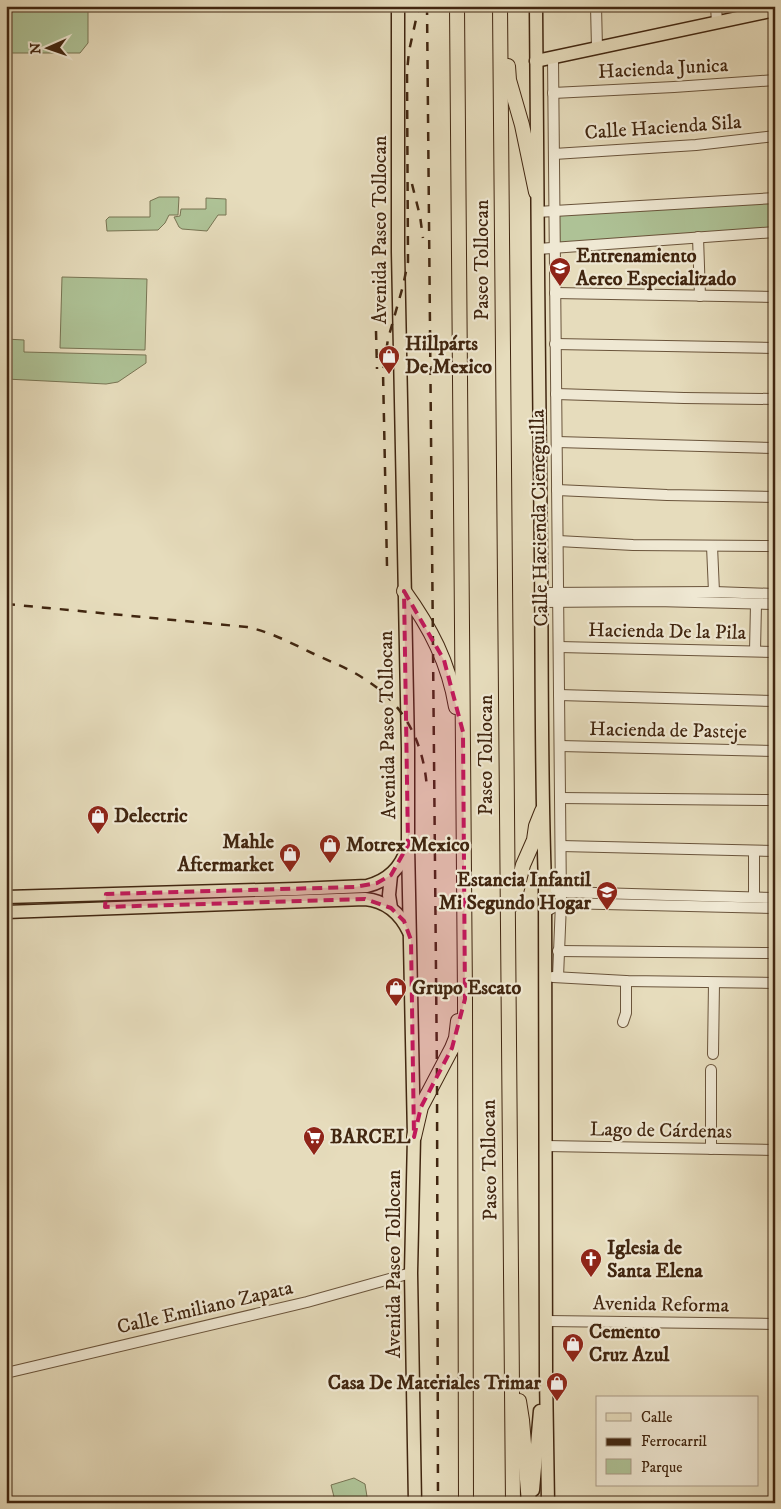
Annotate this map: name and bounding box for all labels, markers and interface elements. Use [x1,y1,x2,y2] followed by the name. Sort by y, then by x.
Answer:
[22,22,72,72] north arrow
[27,42,45,54] text: N
[597,53,729,85] street label: Hacienda Junica
[584,110,743,146] street label: Calle Hacienda Sila
[368,135,393,324] street label: Avenida Paseo Tollocan
[470,199,495,320] street label: Paseo Tollocan
[575,244,736,292] place label: Entrenamiento Aereo Especializado
[548,256,572,287] school or university icon: Entrenamiento Aereo Especializado
[405,332,492,380] place label: Hillpárts De Mexico
[377,344,401,375] shop icon: Hillpárts De Mexico
[526,409,554,627] street label: Calle Hacienda Cieneguilla
[588,618,747,646] street label: Hacienda De la Pila
[374,630,402,820] street label: Avenida Paseo Tollocan
[474,694,499,815] street label: Paseo Tollocan
[589,717,747,745] street label: Hacienda de Pasteje
[86,804,110,835] shop icon: Delectric
[114,804,188,829] place label: Delectric
[176,830,275,878] place label: Mahle Aftermarket
[318,833,342,864] shop icon: Motrex Mexico
[346,833,470,858] place label: Motrex Mexico
[278,842,302,873] shop icon: Mahle Aftermarket
[439,868,592,916] place label: Estancia Infantil Mi Segundo Hogar
[595,880,619,911] school or university icon: Estancia Infantil Mi Segundo Hogar
[384,976,408,1007] shop icon: Grupo Escato
[412,976,521,1001] place label: Grupo Escato
[476,1099,504,1221] street label: Paseo Tollocan
[590,1117,733,1145] street label: Lago de Cárdenas
[302,1125,326,1156] supermarket icon: BARCEL
[330,1125,411,1150] place label: BARCEL
[382,1169,407,1358] street label: Avenida Paseo Tollocan
[607,1236,703,1284] place label: Iglesia de Santa Elena
[579,1247,603,1278] church icon: Iglesia de Santa Elena
[115,1276,296,1340] street label: Calle Emiliano Zapata
[593,1291,730,1319] street label: Avenida Reforma
[589,1320,670,1368] place label: Cemento Cruz Azul
[561,1332,585,1363] shop icon: Cemento Cruz Azul
[328,1371,542,1396] place label: Casa De Materiales Trimar
[545,1371,569,1402] shop icon: Casa De Materiales Trimar
[596,1396,758,1486] legend
[641,1408,673,1427] text: Calle
[641,1432,707,1451] text: Ferrocarril
[641,1458,682,1477] text: Parque

